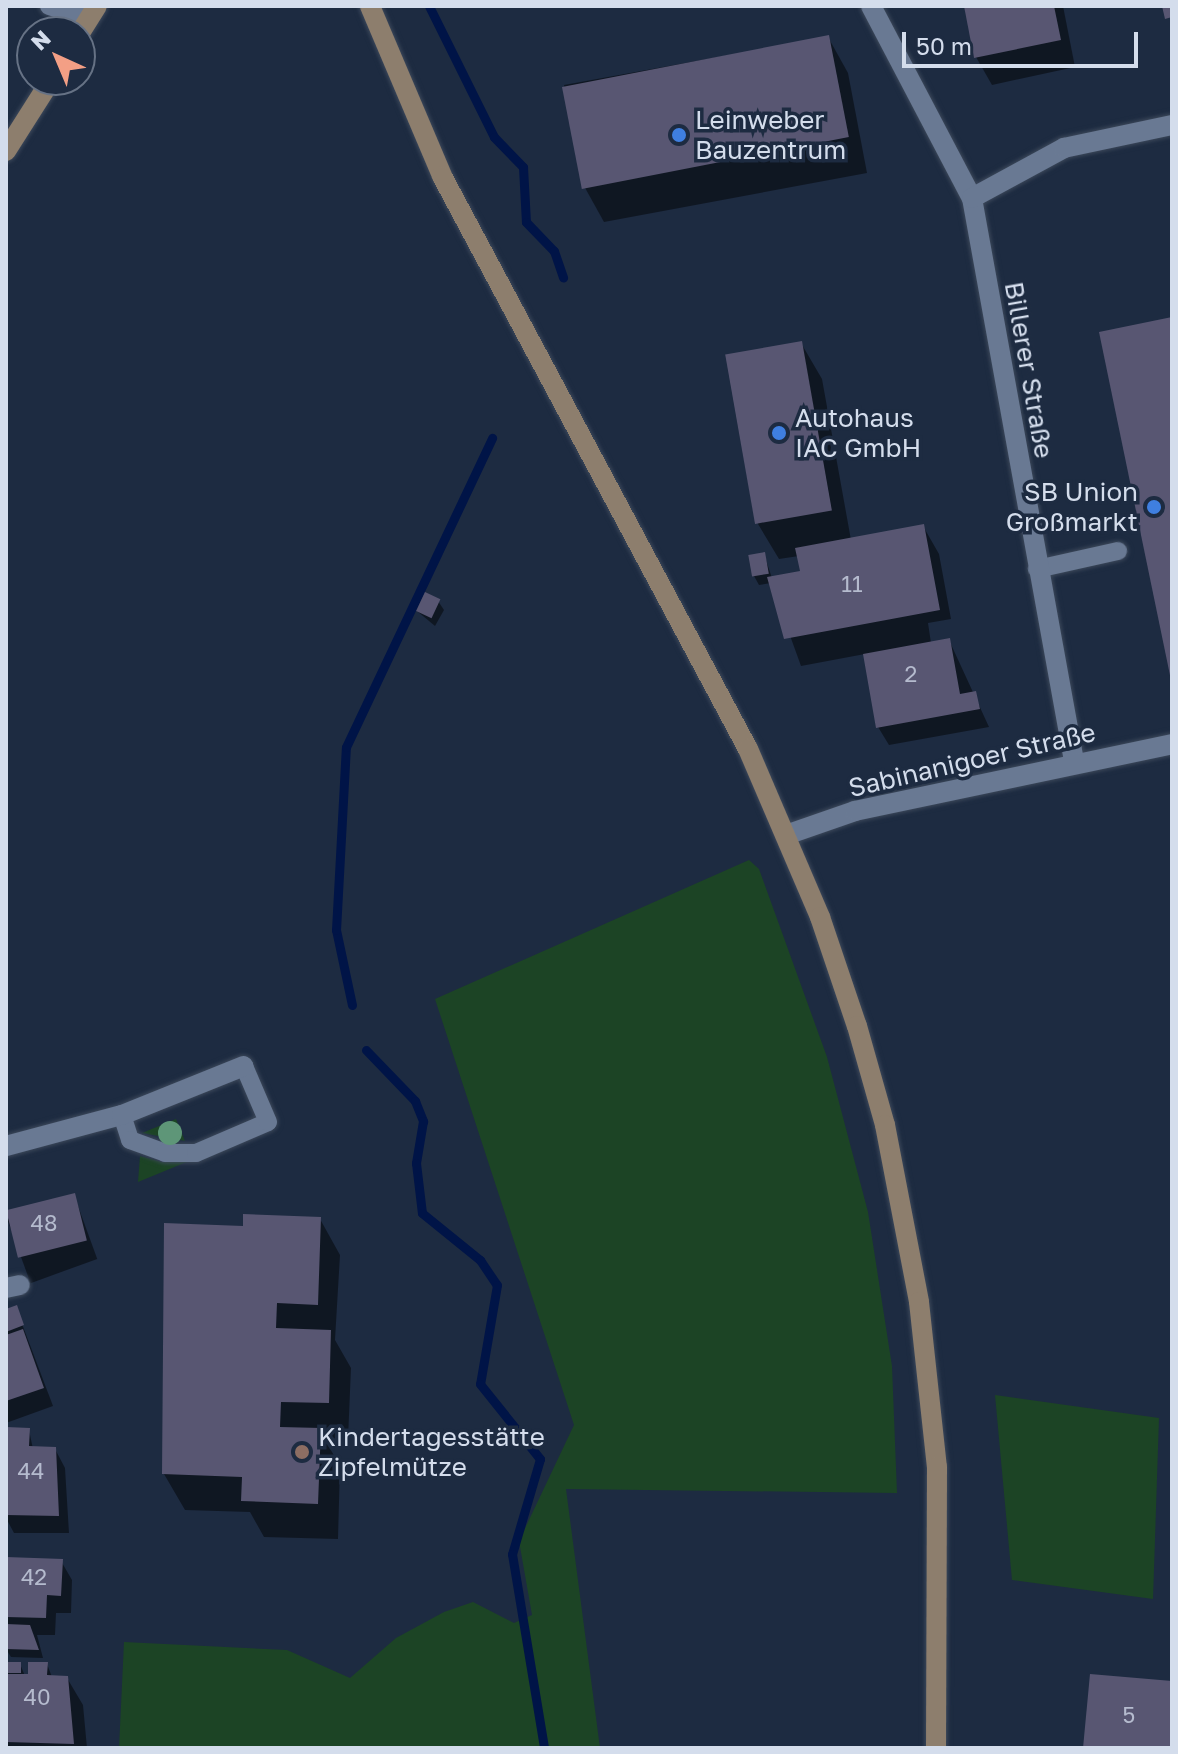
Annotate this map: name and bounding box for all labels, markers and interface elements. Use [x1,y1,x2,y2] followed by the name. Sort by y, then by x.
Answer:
[16,16,96,96] north arrow
[906,16,1142,66] scale bar
[25,24,56,55] text: N
[916,31,972,60] text: 50 m
[695,104,846,166] place label: Leinweber Bauzentrum
[670,126,688,144] marker: Leinweber Bauzentrum
[998,279,1060,461] street label: Billerer Straße
[795,402,921,464] place label: Autohaus IAC GmbH
[770,424,788,442] marker: Autohaus IAC GmbH
[1006,476,1138,538] place label: SB Union Großmarkt
[1145,498,1163,516] marker: SB Union Großmarkt
[841,571,863,597] house number: 11
[905,661,917,687] house number: 2
[845,716,1099,804] street label: Sabinanigoer Straße
[31,1210,57,1236] house number: 48
[318,1421,545,1482] place label: Kindertagesstätte Zipfelmütze
[293,1443,311,1461] marker: Kindertagesstätte Zipfelmütze
[18,1458,44,1484] house number: 44
[21,1564,47,1590] house number: 42
[23,1684,51,1710] house number: 40
[1123,1702,1135,1728] house number: 5

